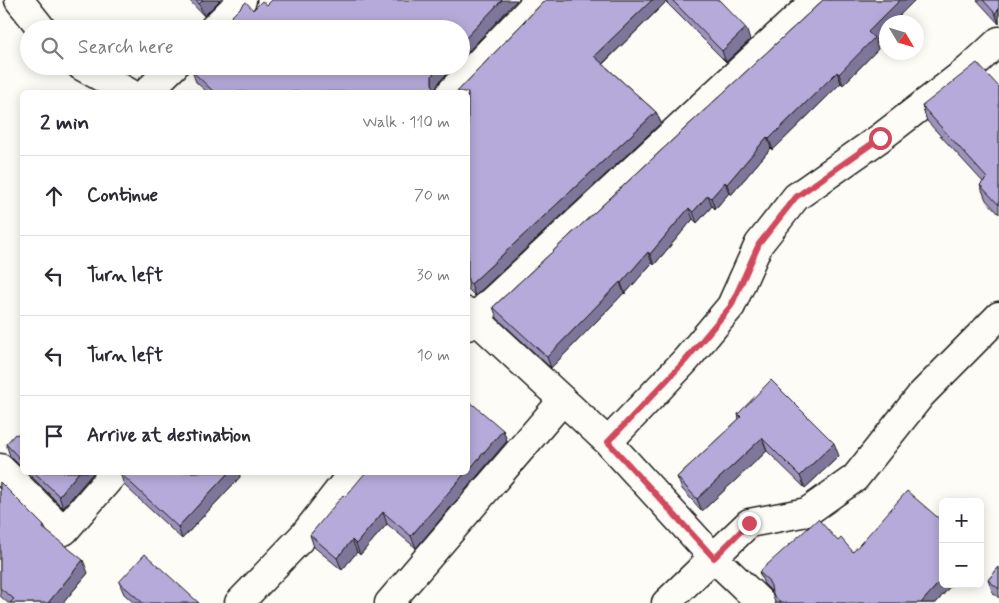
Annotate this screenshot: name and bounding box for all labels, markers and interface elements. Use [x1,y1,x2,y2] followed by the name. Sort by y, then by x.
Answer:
[879,15,924,60] north arrow
[20,20,470,75] search box
[38,34,66,62] icon: search
[78,35,174,60] text: Search here
[40,109,89,137] text: 2 min
[362,112,450,133] text: Walk · 110 m
[869,127,892,150] route start
[40,182,68,210] icon: ahead
[87,183,158,208] text: Continue
[414,185,450,206] text: 70 m
[40,262,68,290] icon: left
[87,263,163,288] text: Turn left
[417,265,450,286] text: 30 m
[40,342,68,370] icon: left
[87,343,163,368] text: Turn left
[417,345,450,366] text: 10 m
[40,422,68,450] icon: arrive
[87,423,251,448] text: Arrive at destination
[939,498,984,588] map controls
[939,498,984,543] button: +
[738,512,761,535] route end
[939,543,984,588] button: −

